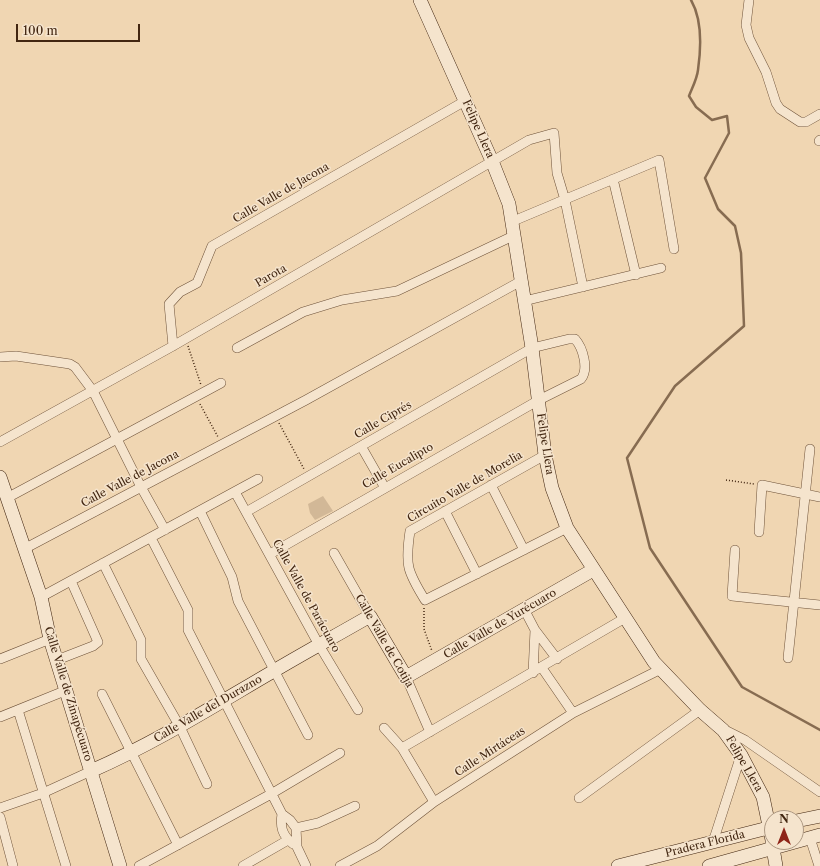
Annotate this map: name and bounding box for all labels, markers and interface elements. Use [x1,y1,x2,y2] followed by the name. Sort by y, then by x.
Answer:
[18,16,142,42] scale bar
[23,23,58,38] text: 100 m
[459,98,497,160] street label: Felipe Llera
[231,160,331,226] street label: Calle Valle de Jacona
[253,262,289,290] street label: Parota
[352,398,414,442] street label: Calle Ciprés
[534,412,556,476] street label: Felipe Llera
[360,440,436,492] street label: Calle Eucalipto
[79,448,181,510] street label: Calle Valle de Jacona
[405,449,525,525] street label: Circuito Valle de Morelia
[269,537,343,655] street label: Calle Valle de Parácuaro
[441,586,559,662] street label: Calle Valle de Yurécuaro
[352,592,416,690] street label: Calle Valle de Cotija
[41,625,95,763] street label: Calle Valle de Zinapécuaro
[152,673,264,745] street label: Calle Valle del Durazno
[452,724,528,780] street label: Calle Mirtáceas
[723,734,765,794] street label: Felipe Llera
[764,810,804,850] north arrow
[779,812,789,826] text: N
[664,828,746,860] street label: Pradera Florida

